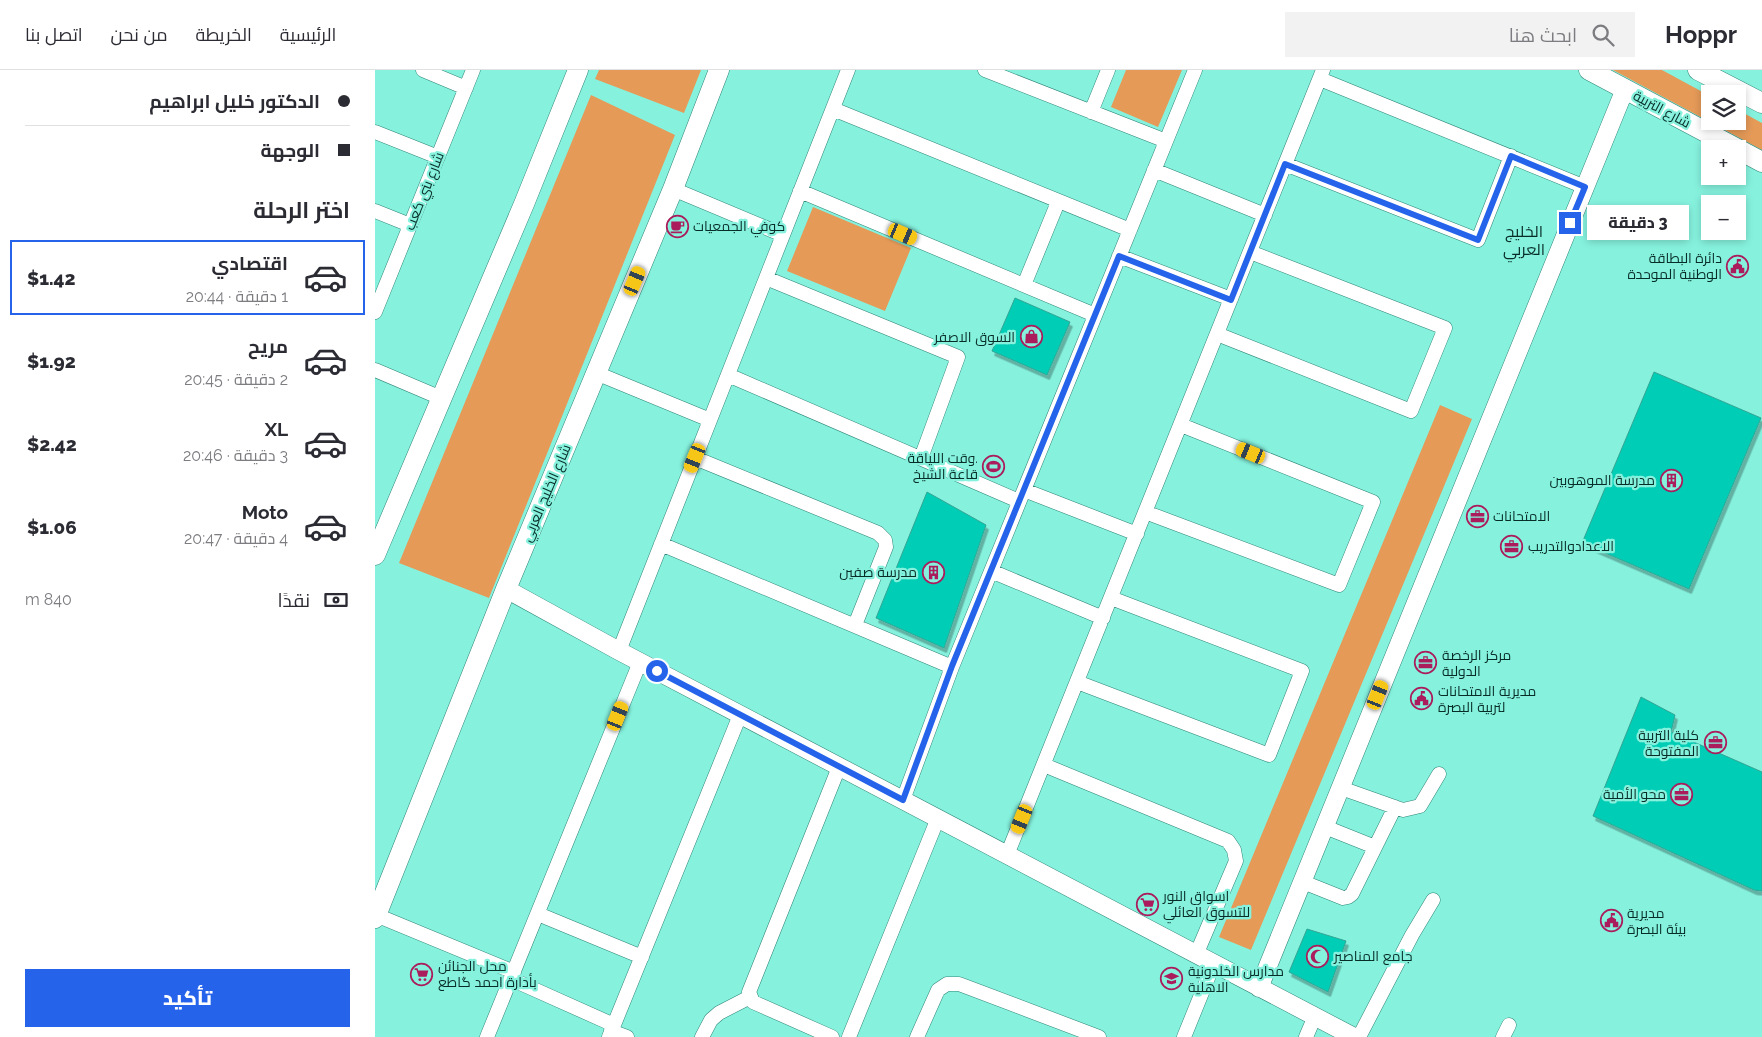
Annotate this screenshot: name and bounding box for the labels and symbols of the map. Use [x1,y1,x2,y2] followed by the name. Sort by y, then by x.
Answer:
[1630,87,1693,132] street label: شارع التربية
[401,150,451,234] street label: شارع بني كعب
[1587,206,1690,240] callout: 3 دقيقة
[1559,212,1581,234] route end
[665,214,689,238] cafe icon: كوفي الجمعيات
[693,218,785,238] place label: كوفي الجمعيات
[886,221,919,247] car
[1503,222,1545,263] district label: الخليج العربي
[1627,250,1722,282] place label: دائرة البطاقة الوطنية الموحدة
[1726,254,1750,278] public building icon: دائرة البطاقة الوطنية الموحدة
[622,264,647,298] car
[1019,325,1043,349] shop icon: السوق الاصفر
[933,329,1015,346] place label: السوق الاصفر
[1234,440,1267,466] car
[682,441,707,475] car
[518,442,577,546] street label: شارع الخليج العربي
[907,450,978,483] place label: وقت اللياقة. قاعة الشيخ
[982,454,1006,478] sports icon: وقت اللياقة. قاعة الشيخ
[1659,468,1683,492] building icon: مدرسة الموهوبين
[1550,472,1655,488] place label: مدرسة الموهوبين
[1465,504,1489,528] office icon: الامتحانات
[1493,508,1550,524] place label: الامتحانات
[1500,534,1524,558] office icon: الاعدادوالتدريب
[1528,538,1614,554] place label: الاعدادوالتدريب
[921,560,945,584] building icon: مدرسة صفين
[839,564,917,580] place label: مدرسة صفين
[1442,647,1511,679] place label: مركز الرخصة الدولية
[1414,651,1438,675] office icon: مركز الرخصة الدولية
[646,660,668,682] route start
[1365,678,1390,712] car
[1438,683,1536,715] place label: مديرية الامتحانات لتربية البصرة
[1410,687,1434,711] public building icon: مديرية الامتحانات لتربية البصرة
[605,699,630,733] car
[1638,727,1699,759] place label: كلية التربية المفتوحة
[1703,731,1727,755] office icon: كلية التربية المفتوحة
[1670,782,1694,806] office icon: محو الأمية
[1603,786,1666,802] place label: محو الأمية
[1009,802,1034,836] car
[1162,888,1250,924] place label: اسواق النور للتسوق العائلي
[1135,892,1159,916] supermarket icon: اسواق النور للتسوق العائلي
[1627,905,1686,937] place label: مديرية بيئة البصرة
[1599,909,1623,933] public building icon: مديرية بيئة البصرة
[1306,944,1330,968] mosque icon: جامع المناصير
[1333,948,1412,965] place label: جامع المناصير
[438,958,537,991] place label: محل الجنائن بأدارة احمد گاطع
[410,962,434,986] supermarket icon: محل الجنائن بأدارة احمد گاطع
[1188,963,1284,995] place label: مدارس الخلدونية الاهلية
[1160,967,1184,991] school or university icon: مدارس الخلدونية الاهلية

